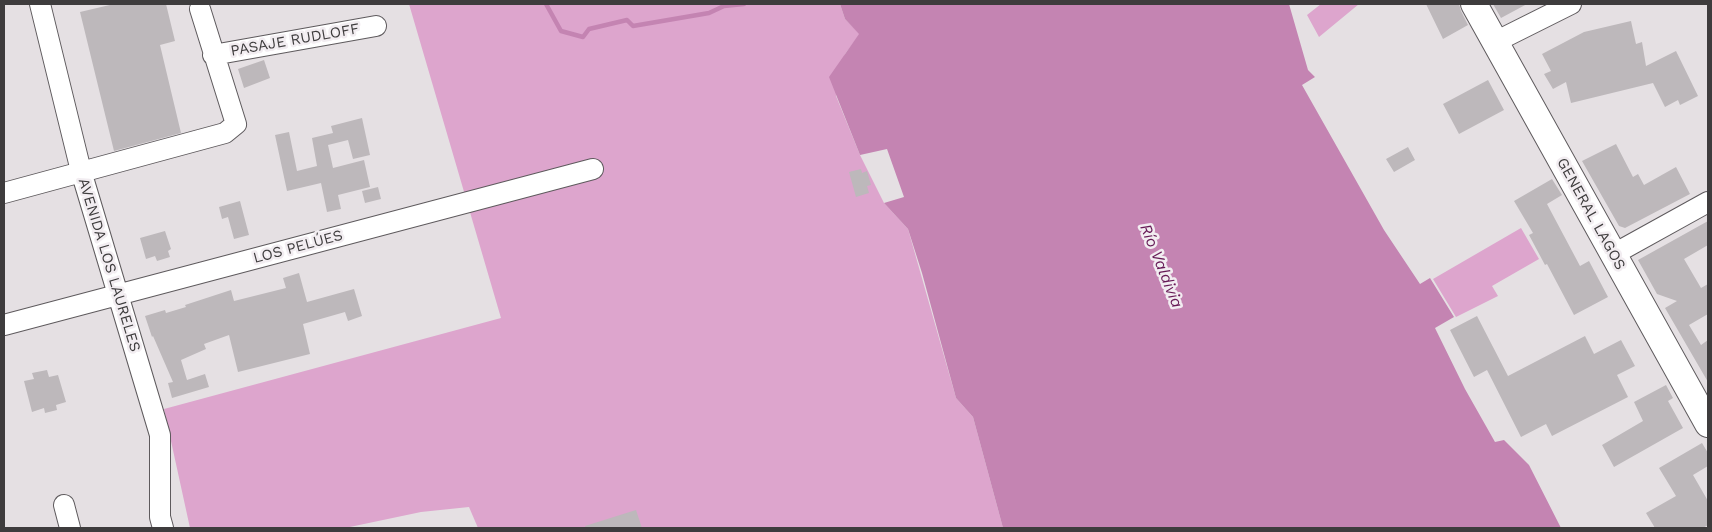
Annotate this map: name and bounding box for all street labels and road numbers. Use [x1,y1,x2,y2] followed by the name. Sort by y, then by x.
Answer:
[229,20,361,60] street label: PASAJE RUDLOFF
[1553,155,1629,273] street label: GENERAL LAGOS
[74,176,144,354] street label: AVENIDA LOS LAURELES
[251,226,345,268] street label: LOS PELÚES

